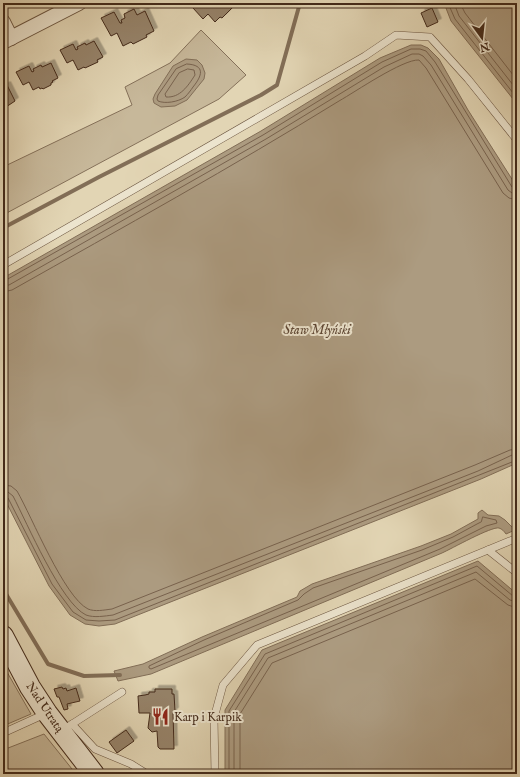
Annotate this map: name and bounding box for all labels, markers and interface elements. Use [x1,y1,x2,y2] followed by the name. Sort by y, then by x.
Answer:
[462,18,502,58] north arrow
[477,38,492,55] text: N
[283,322,352,339] water label: Staw Młyński
[22,679,67,736] street label: Nad Utratą
[151,707,171,727] restaurant icon: Karp i Karpik
[174,710,242,726] place label: Karp i Karpik

